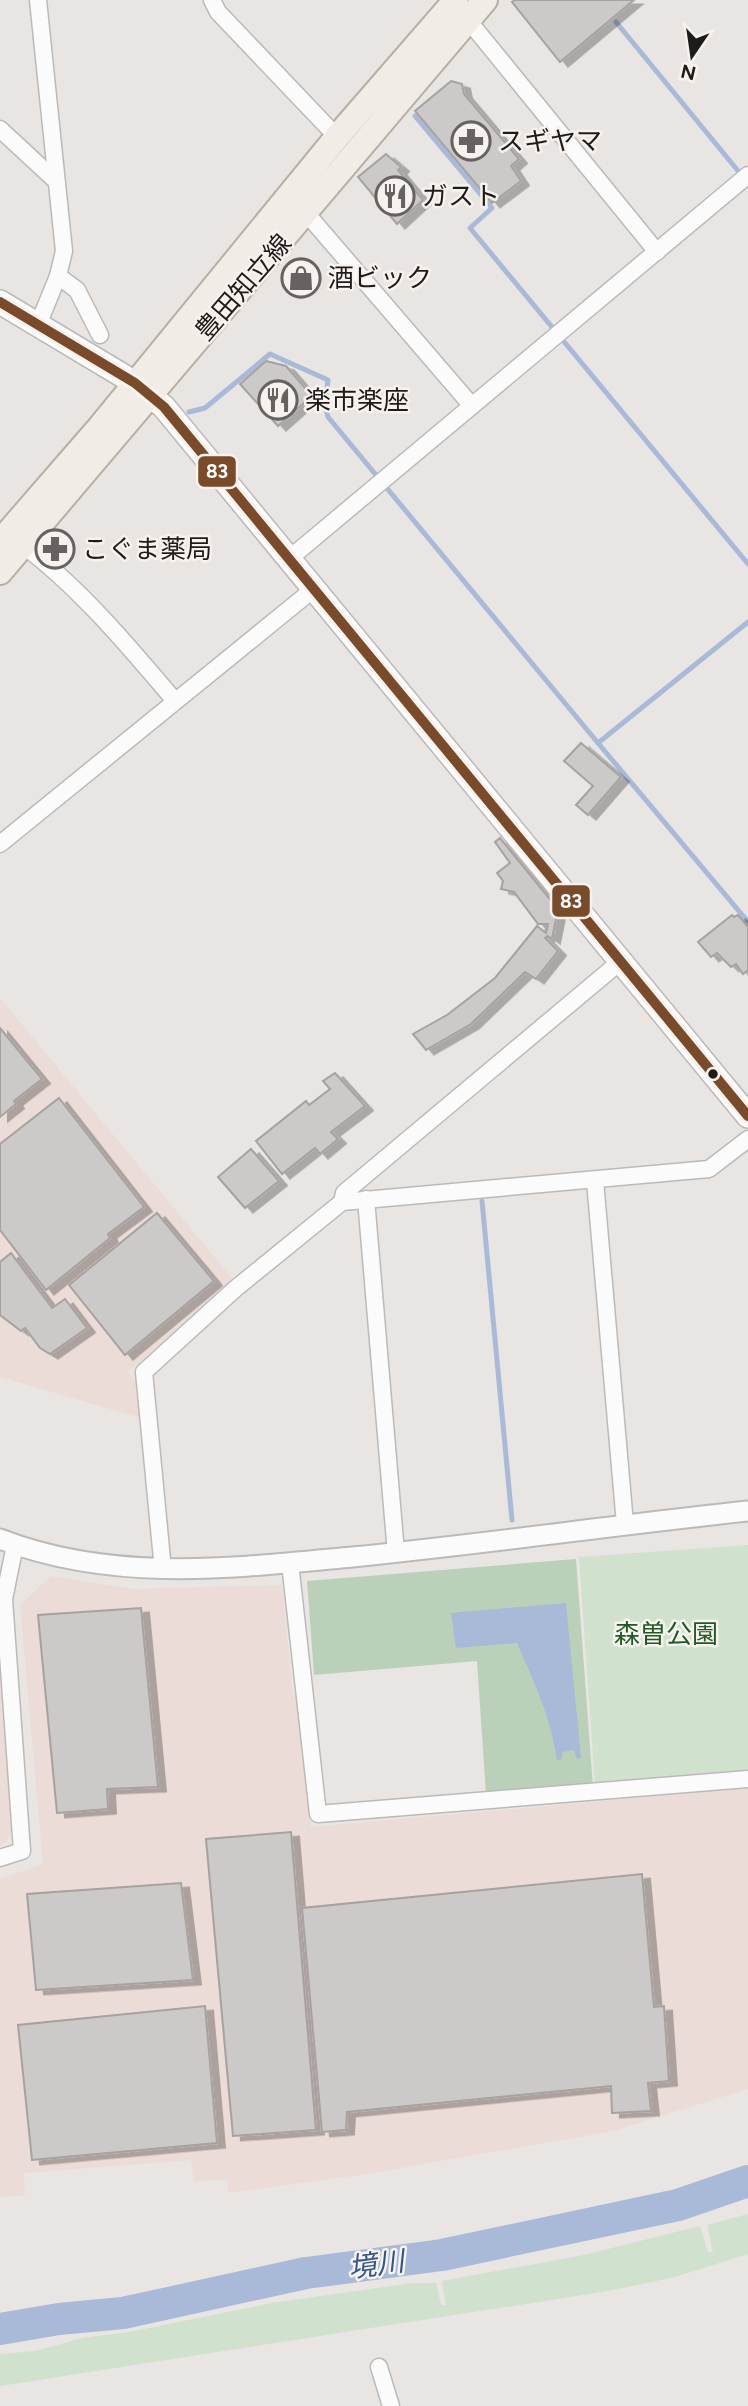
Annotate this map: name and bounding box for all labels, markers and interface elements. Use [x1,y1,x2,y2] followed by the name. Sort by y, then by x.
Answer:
[657,21,727,91] north arrow
[679,59,698,85] text: N
[450,120,492,162] pharmacy icon: スギヤマ
[498,125,602,157] place label: スギヤマ
[374,175,416,217] restaurant icon: ガスト
[422,180,500,212] place label: ガスト
[188,227,298,347] street label: 豊田知立線
[280,257,322,299] shop icon: 酒ビック
[328,262,432,294] place label: 酒ビック
[257,379,299,421] restaurant icon: 楽市楽座
[305,384,409,416] place label: 楽市楽座
[197,455,237,488] line badge: 83
[206,460,228,483] text: 83
[34,528,76,570] pharmacy icon: こぐま薬局
[82,533,212,565] place label: こぐま薬局
[551,884,591,918] line badge: 83
[560,890,582,913] text: 83
[706,1067,720,1081] unlabelled marker
[614,1618,718,1650] park label: 森曽公園
[346,2243,409,2285] water label: 境川

